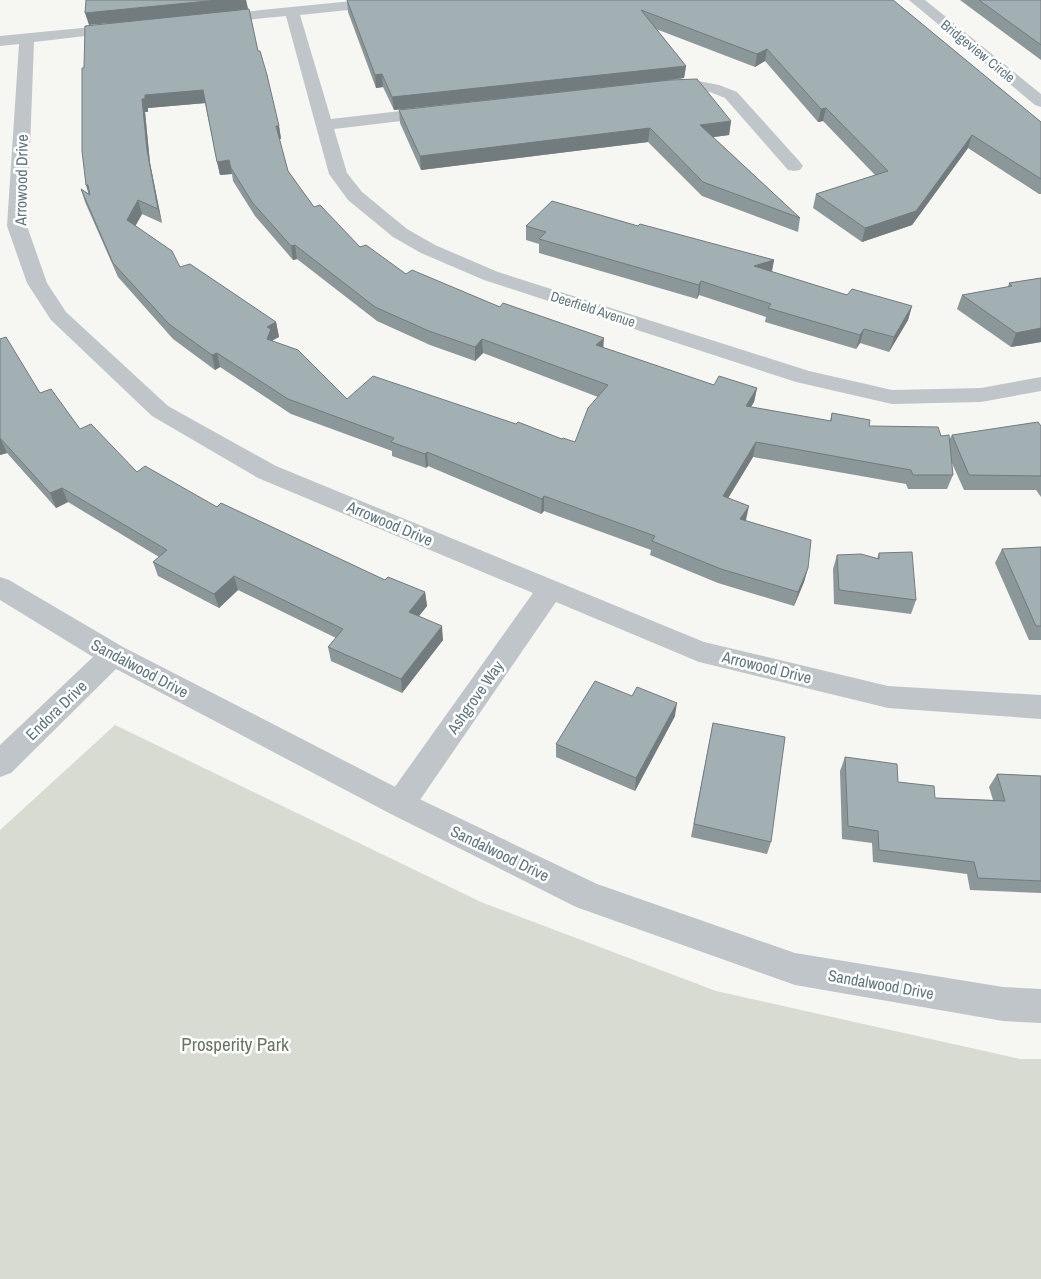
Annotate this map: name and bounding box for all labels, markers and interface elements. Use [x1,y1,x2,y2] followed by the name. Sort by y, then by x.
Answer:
[937,15,1019,87] street label: Bridgeview Circle
[9,134,33,227] street label: Arrowood Drive
[548,287,638,331] street label: Deerfield Avenue
[343,495,436,551] street label: Arrowood Drive
[88,633,192,703] street label: Sandalwood Drive
[719,645,814,689] street label: Arrowood Drive
[441,656,509,739] street label: Ashgrove Way
[21,675,91,745] street label: Endora Drive
[447,820,553,886] street label: Sandalwood Drive
[826,964,936,1004] street label: Sandalwood Drive
[181,1031,289,1057] park label: Prosperity Park

